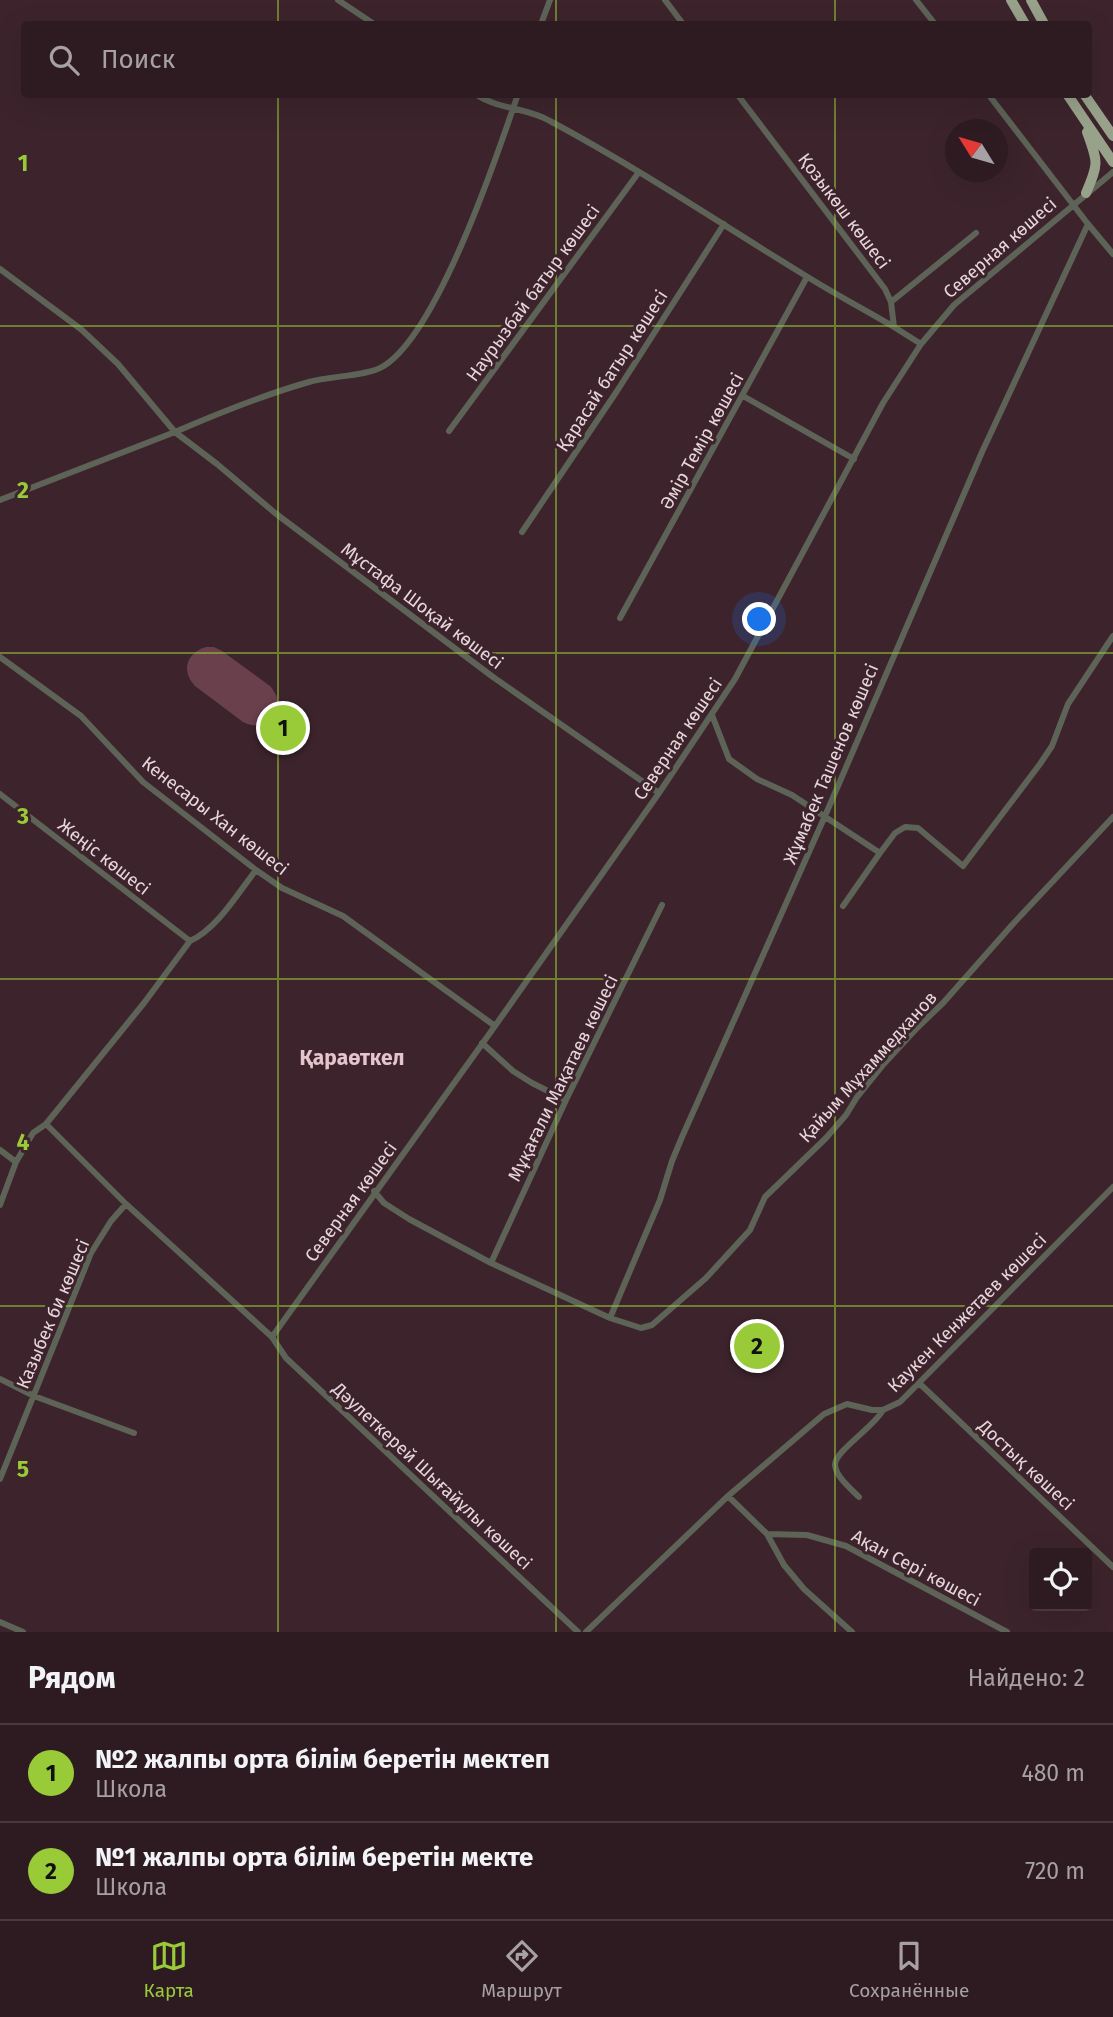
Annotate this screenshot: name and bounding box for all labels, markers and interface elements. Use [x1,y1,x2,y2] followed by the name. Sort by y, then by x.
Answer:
[21,21,1092,98] search box
[45,41,83,79] icon: search
[101,44,175,75] text: Поиск
[945,119,1008,182] north arrow
[18,149,28,177] text: 1
[793,149,895,273] street label: Қозыкөш көшесі
[939,193,1061,303] street label: Северная көшесі
[461,200,605,386] street label: Наурызбай батыр көшесі
[551,286,673,456] street label: Қарасай батыр көшесі
[655,369,749,513] street label: Әмір Темір көшесі
[17,476,29,504] text: 2
[337,538,507,674] street label: Мұстафа Шоқай көшесі
[742,602,776,636] your location
[779,660,883,868] street label: Жұмабек Ташенов көшесі
[629,674,727,804] street label: Северная көшесі
[260,702,306,754] pin: 1
[137,752,293,880] street label: Кенесары Хан көшесі
[16,802,29,830] text: 3
[53,814,155,900] street label: Жеңіс көшесі
[503,971,623,1185] street label: Мұқағали Мақатаев көшесі
[794,987,942,1147] street label: Қайым Мұхаммедханов
[300,1045,404,1071] district label: Қараөткел
[17,1128,30,1156] text: 4
[300,1138,402,1266] street label: Северная көшесі
[883,1229,1051,1397] street label: Каукен Кенжетаев көшесі
[12,1236,94,1392] street label: Казыбек би көшесі
[734,1320,780,1372] pin: 2
[327,1377,536,1574] street label: Дәулеткерей Шығайұлы көшесі
[973,1414,1079,1515] street label: Достық көшесі
[17,1455,29,1483] text: 5
[848,1525,984,1611] street label: Ақан Сері көшесі
[1029,1548,1092,1611] map controls
[1029,1548,1092,1611] button: locate
[28,1660,116,1696] text: Рядом
[968,1664,1085,1692] text: Найдено: 2
[95,1744,550,1775] text: №2 жалпы орта білім беретін мектеп
[46,1759,56,1787] text: 1
[1021,1759,1085,1787] text: 480 m
[95,1775,167,1803] text: Школа
[95,1842,533,1873] text: №1 жалпы орта білім беретін мекте
[45,1857,57,1885] text: 2
[1025,1857,1085,1885] text: 720 m
[95,1873,167,1901] text: Школа
[144,1937,194,2002] tab: Карта
[481,1937,562,2002] tab: Маршрут
[849,1937,969,2002] tab: Сохранённые

